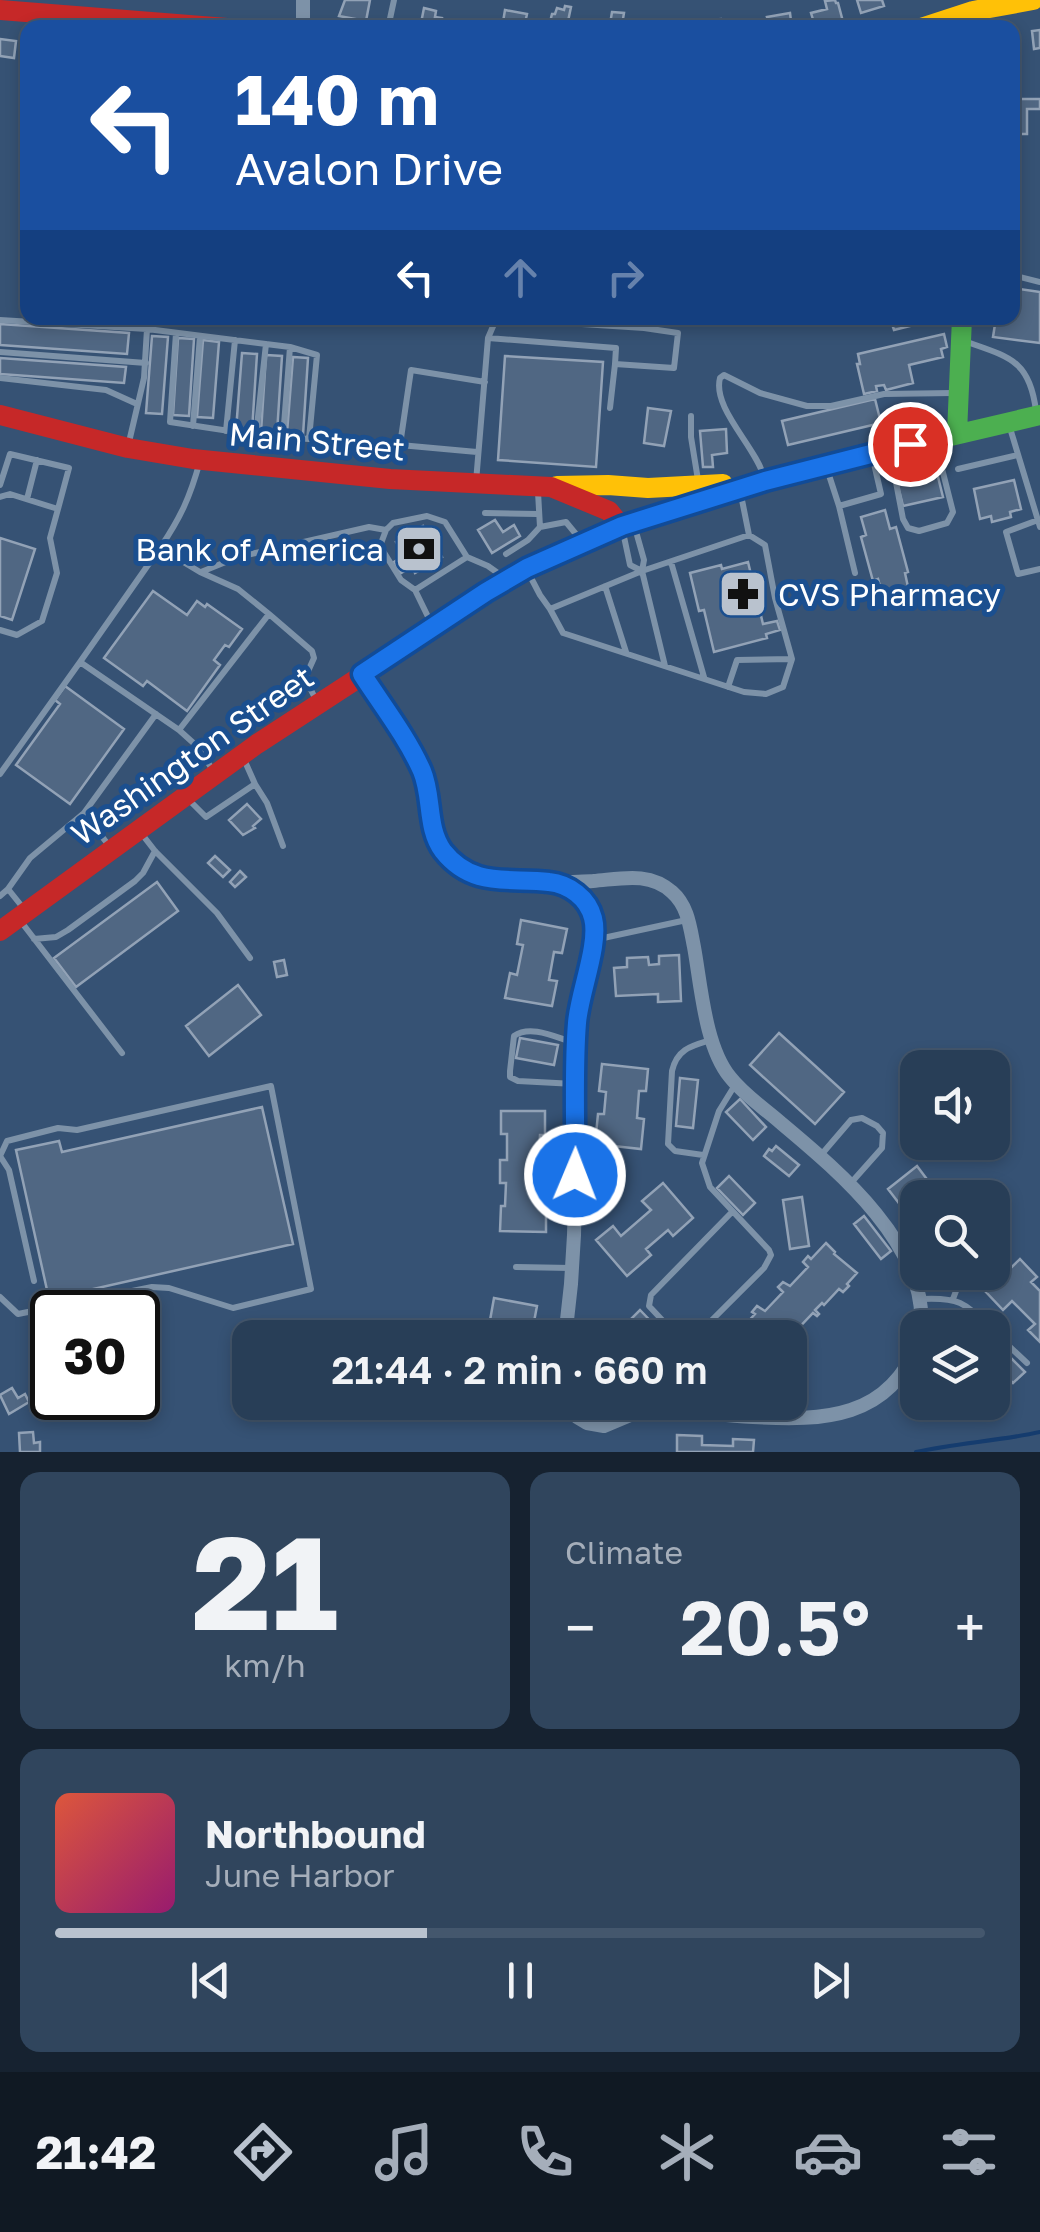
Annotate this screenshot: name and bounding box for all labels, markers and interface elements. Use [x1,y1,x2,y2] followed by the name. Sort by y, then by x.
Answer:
[235,56,439,140] text: 140 m
[70,60,200,190] icon: left
[235,141,503,195] text: Avalon Drive
[388,250,443,305] icon: left
[493,250,548,305] icon: ahead
[598,250,653,305] icon: right
[868,402,953,487] pin
[227,414,407,468] street label: Main Street
[883,417,938,472] icon: arrive
[393,523,445,575] bank icon: Bank of America
[135,530,384,568] place label: Bank of America
[717,568,769,620] pharmacy icon: CVS Pharmacy
[778,575,1001,613] place label: CVS Pharmacy
[64,657,320,853] street label: Washington Street
[900,1050,1010,1420] map controls
[900,1050,1010,1160] button: sound
[523,1123,627,1227] position arrow
[900,1180,1010,1290] button: search
[30,1290,160,1420] speed limit sign: 30
[900,1310,1010,1420] button: layers
[331,1347,708,1392] text: 21:44 · 2 min · 660 m
[192,1503,338,1659] text: 21
[565,1533,683,1571] text: Climate
[680,1581,870,1672] text: 20.5°
[565,1594,595,1660] text: −
[955,1594,985,1660] text: +
[224,1646,306,1684] text: km/h
[205,1811,426,1856] text: Northbound
[205,1856,395,1894] text: June Harbor
[183,1953,238,2008] icon: previous
[493,1953,548,2008] icon: pause
[803,1953,858,2008] icon: next
[228,2117,298,2187] icon: directions
[369,2117,439,2187] icon: music
[510,2117,580,2187] icon: phone
[652,2117,722,2187] icon: climate
[793,2117,863,2187] icon: car
[934,2117,1004,2187] icon: filters
[36,2125,156,2179] text: 21:42

